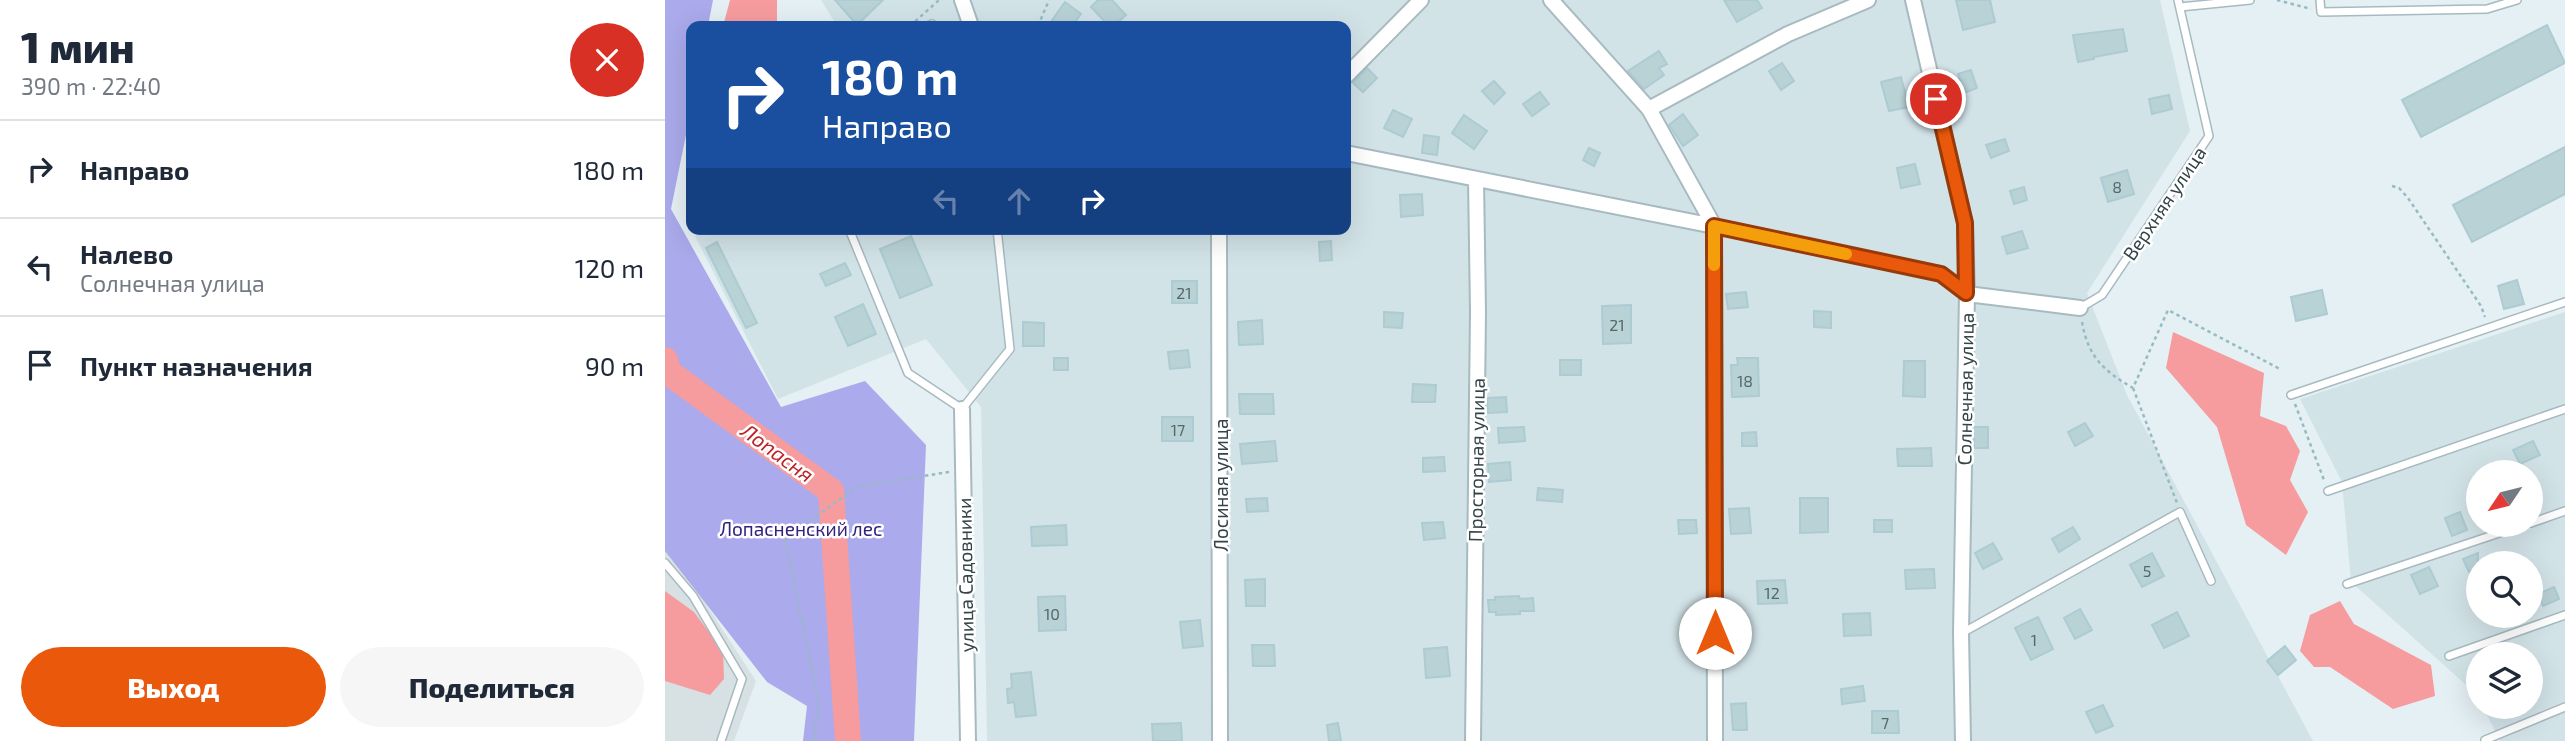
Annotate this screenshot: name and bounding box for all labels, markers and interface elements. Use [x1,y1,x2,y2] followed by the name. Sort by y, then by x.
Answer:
[21,21,135,71] text: 1 мин
[570,23,644,97] button: close
[822,46,958,105] text: 180 m
[707,49,798,140] icon: right
[1906,69,1966,129] pin
[21,72,161,100] text: 390 m · 22:40
[1917,80,1955,118] icon: arrive
[822,106,952,144] text: Направо
[2118,142,2211,265] street label: Верхняя улица
[21,150,59,188] icon: right
[80,154,189,185] text: Направо
[574,154,644,185] text: 180 m
[2112,177,2122,196] house number: 8
[927,182,965,220] icon: left
[1000,182,1038,220] icon: ahead
[1073,182,1111,220] icon: right
[80,238,173,269] text: Налево
[21,248,59,286] icon: left
[575,252,644,283] text: 120 m
[80,269,265,297] text: Солнечная улица
[1176,283,1192,302] house number: 21
[1952,312,1979,466] street label: Солнечная улица
[1609,315,1625,334] house number: 21
[21,346,59,384] icon: arrive
[80,350,313,381] text: Пункт назначения
[585,350,644,381] text: 90 m
[1737,371,1753,390] house number: 18
[1463,378,1490,542] street label: Просторная улица
[736,417,819,487] water label: Лопасня
[1209,419,1233,551] street label: Лосиная улица
[1171,420,1185,439] house number: 17
[2466,460,2543,537] north arrow
[2466,460,2543,719] map controls
[952,497,979,653] street label: улица Садовники
[720,517,882,540] park label: Лопасненский лес
[2466,551,2543,628] button: search
[2143,561,2151,580] house number: 5
[1764,583,1780,602] house number: 12
[1678,596,1752,670] position arrow
[1044,604,1060,623] house number: 10
[2031,630,2037,649] house number: 1
[2466,642,2543,719] button: layers
[21,647,326,727] button: Выход
[340,647,644,727] button: Поделиться
[1881,713,1889,732] house number: 7

